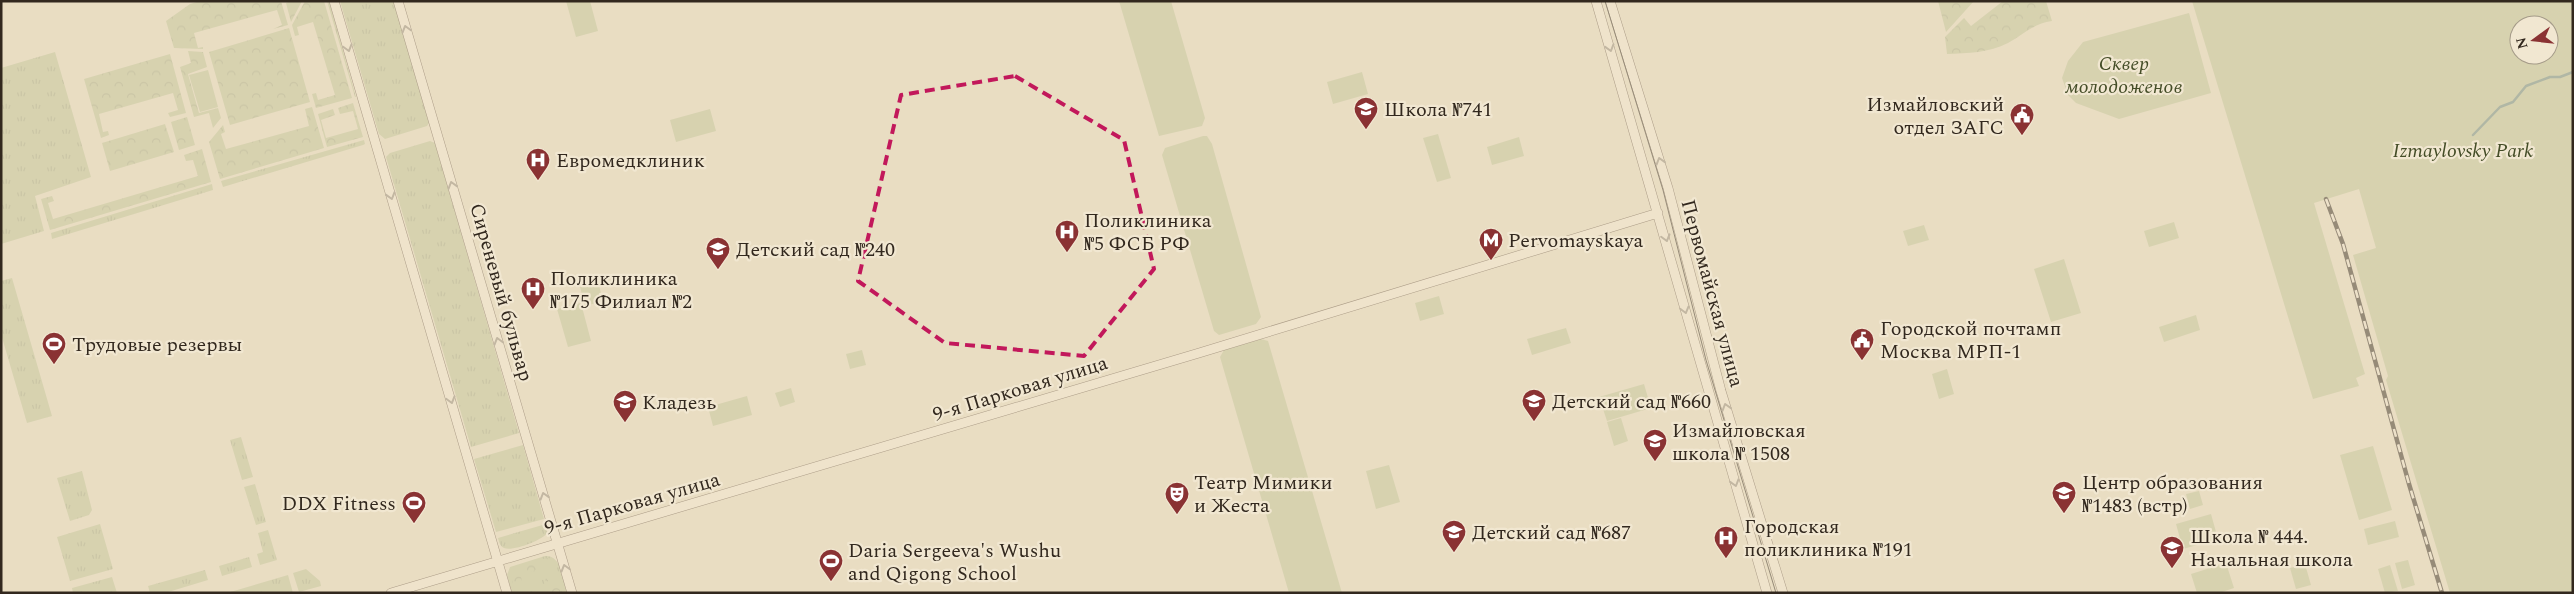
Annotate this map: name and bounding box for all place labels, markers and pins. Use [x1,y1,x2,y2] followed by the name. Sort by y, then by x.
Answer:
[1866,90,2004,143] place label: Измайловский отдел ЗАГС
[1384,95,1492,125] place label: Школа №741
[1353,96,1379,130] school or university icon: Школа №741
[2009,102,2035,136] public building icon: Измайловский отдел ЗАГС
[556,146,705,176] place label: Евромедклиник
[525,147,551,181] hospital icon: Евромедклиник
[1084,206,1212,259] place label: Поликлиника №5 ФСБ РФ
[1054,219,1080,253] hospital icon: Поликлиника №5 ФСБ РФ
[1508,226,1644,256] place label: Pervomayskaya
[1478,227,1504,261] metro station icon: Pervomayskaya
[736,235,895,265] place label: Детский сад №240
[705,236,731,270] school or university icon: Детский сад №240
[550,264,692,317] place label: Поликлиника №175 Филиал №2
[520,276,546,310] hospital icon: Поликлиника №175 Филиал №2
[1880,314,2061,367] place label: Городской почтамп Москва МРП-1
[1849,327,1875,361] public building icon: Городской почтамп Москва МРП-1
[72,330,242,360] place label: Трудовые резервы
[41,331,67,365] sports icon: Трудовые резервы
[1552,387,1711,417] place label: Детский сад №660
[642,388,716,418] place label: Кладезь
[1521,388,1547,422] school or university icon: Детский сад №660
[612,389,638,423] school or university icon: Кладезь
[1672,416,1806,469] place label: Измайловская школа № 1508
[1642,428,1668,462] school or university icon: Измайловская школа № 1508
[1194,468,1333,521] place label: Театр Мимики и Жеста
[2082,468,2263,521] place label: Центр образования №1483 (встр)
[2051,480,2077,514] school or university icon: Центр образования №1483 (встр)
[1164,481,1190,515] theatre icon: Театр Мимики и Жеста
[282,489,396,519] place label: DDX Fitness
[401,490,427,524] sports icon: DDX Fitness
[1744,512,1913,565] place label: Городская поликлиника №191
[1472,518,1631,548] place label: Детский сад №687
[1441,519,1467,553] school or university icon: Детский сад №687
[2190,522,2353,575] place label: Школа № 444. Начальная школа
[1713,525,1739,559] hospital icon: Городская поликлиника №191
[2159,535,2185,569] school or university icon: Школа № 444. Начальная школа
[848,536,1061,589] place label: Daria Sergeeva's Wushu and Qigong School
[818,548,844,582] sports icon: Daria Sergeeva's Wushu and Qigong School

